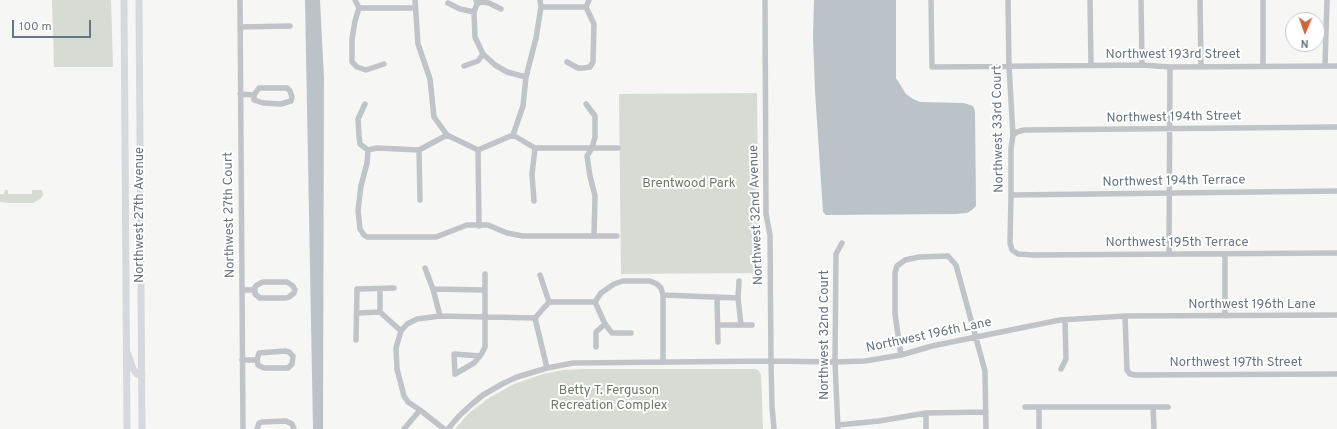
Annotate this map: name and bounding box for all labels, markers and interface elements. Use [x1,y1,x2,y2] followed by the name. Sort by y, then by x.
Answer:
[14,12,93,38] scale bar
[1285,12,1325,52] north arrow
[19,19,52,35] text: 100 m
[1300,36,1309,50] text: N
[1106,47,1240,63] street label: Northwest 193rd Street
[990,65,1008,193] street label: Northwest 33rd Court
[1106,109,1242,127] street label: Northwest 194th Street
[747,145,767,285] street label: Northwest 32nd Avenue
[132,147,148,283] street label: Northwest 27th Avenue
[221,152,239,278] street label: Northwest 27th Court
[1102,173,1246,191] street label: Northwest 194th Terrace
[642,176,736,192] park label: Brentwood Park
[1105,235,1249,251] street label: Northwest 195th Terrace
[817,270,833,400] street label: Northwest 32nd Court
[1188,297,1316,313] street label: Northwest 196th Lane
[865,315,993,357] street label: Northwest 196th Lane
[1170,355,1302,371] street label: Northwest 197th Street
[551,383,667,414] park label: Betty T. Ferguson Recreation Complex

